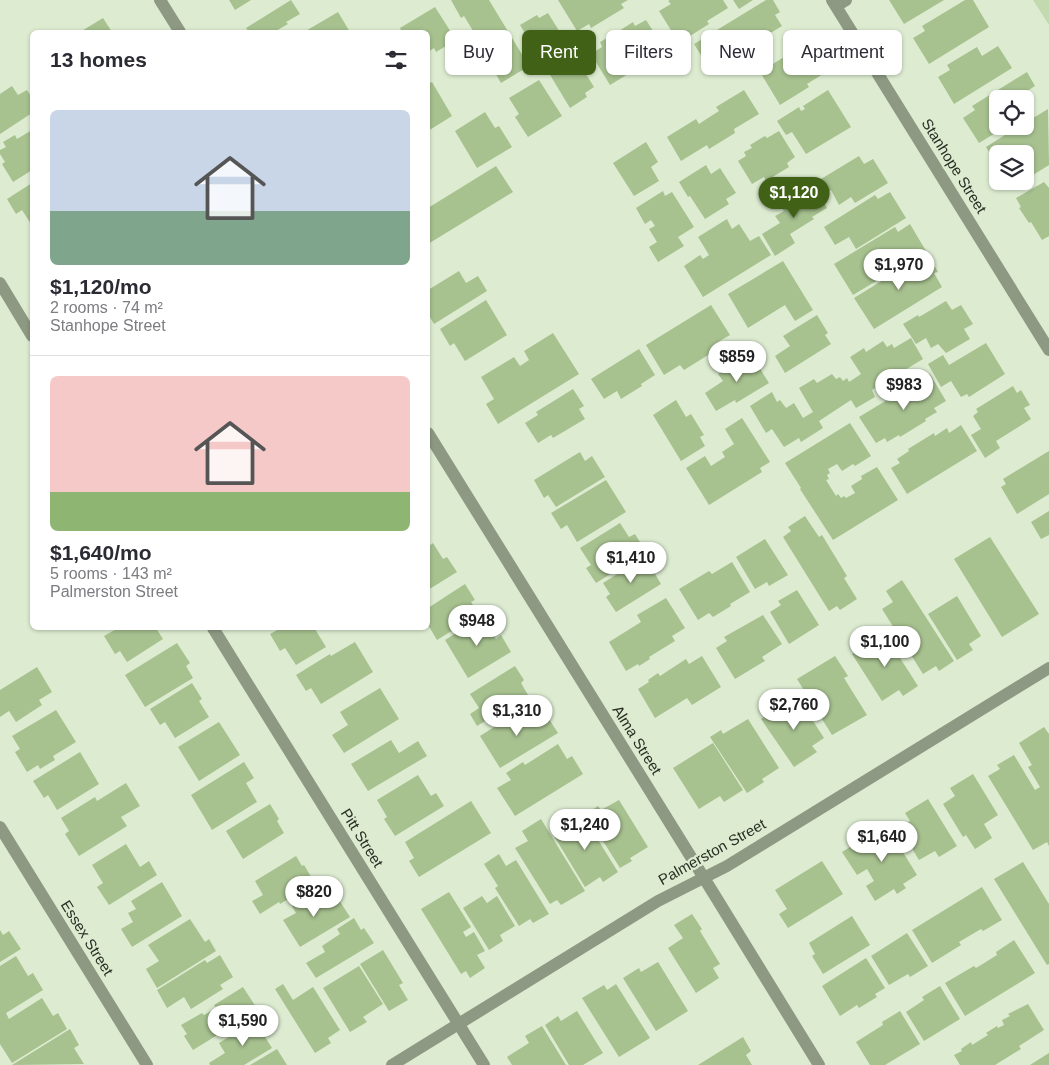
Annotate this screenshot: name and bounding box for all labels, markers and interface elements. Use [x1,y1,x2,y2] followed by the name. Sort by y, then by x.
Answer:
[445,30,512,75] chip: Buy
[522,30,596,75] chip: Rent
[606,30,691,75] chip: Filters
[701,30,773,75] chip: New
[783,30,902,75] chip: Apartment
[382,46,410,74] icon: filters
[50,48,147,71] text: 13 homes
[989,90,1034,190] map controls
[989,90,1034,135] button: locate
[918,115,991,217] street label: Stanhope Street
[185,143,275,233] icon: home
[989,145,1034,190] button: layers
[753,176,835,219] pin: $1,120
[770,184,818,201] text: $1,120
[858,248,940,291] pin: $1,970
[875,256,923,273] text: $1,970
[50,275,152,298] text: $1,120/mo
[50,299,163,316] text: 2 rooms · 74 m²
[50,317,166,334] text: Stanhope Street
[707,340,767,383] pin: $859
[719,348,755,365] text: $859
[874,368,934,411] pin: $983
[886,376,922,393] text: $983
[185,408,275,498] icon: home
[50,541,152,564] text: $1,640/mo
[590,542,672,584] pin: $1,410
[607,549,655,566] text: $1,410
[50,565,172,582] text: 5 rooms · 143 m²
[50,583,178,600] text: Palmerston Street
[447,604,507,647] pin: $948
[459,612,495,629] text: $948
[844,626,926,668] pin: $1,100
[861,633,909,650] text: $1,100
[753,688,835,731] pin: $2,760
[476,694,558,737] pin: $1,310
[770,696,818,713] text: $2,760
[493,702,541,719] text: $1,310
[609,702,666,778] street label: Alma Street
[338,805,388,871] street label: Pitt Street
[544,808,626,851] pin: $1,240
[655,815,769,888] street label: Palmerston Street
[561,816,609,833] text: $1,240
[841,820,923,863] pin: $1,640
[858,828,906,845] text: $1,640
[284,876,344,918] pin: $820
[296,883,332,900] text: $820
[58,897,118,979] street label: Essex Street
[202,1004,284,1047] pin: $1,590
[219,1012,267,1029] text: $1,590

